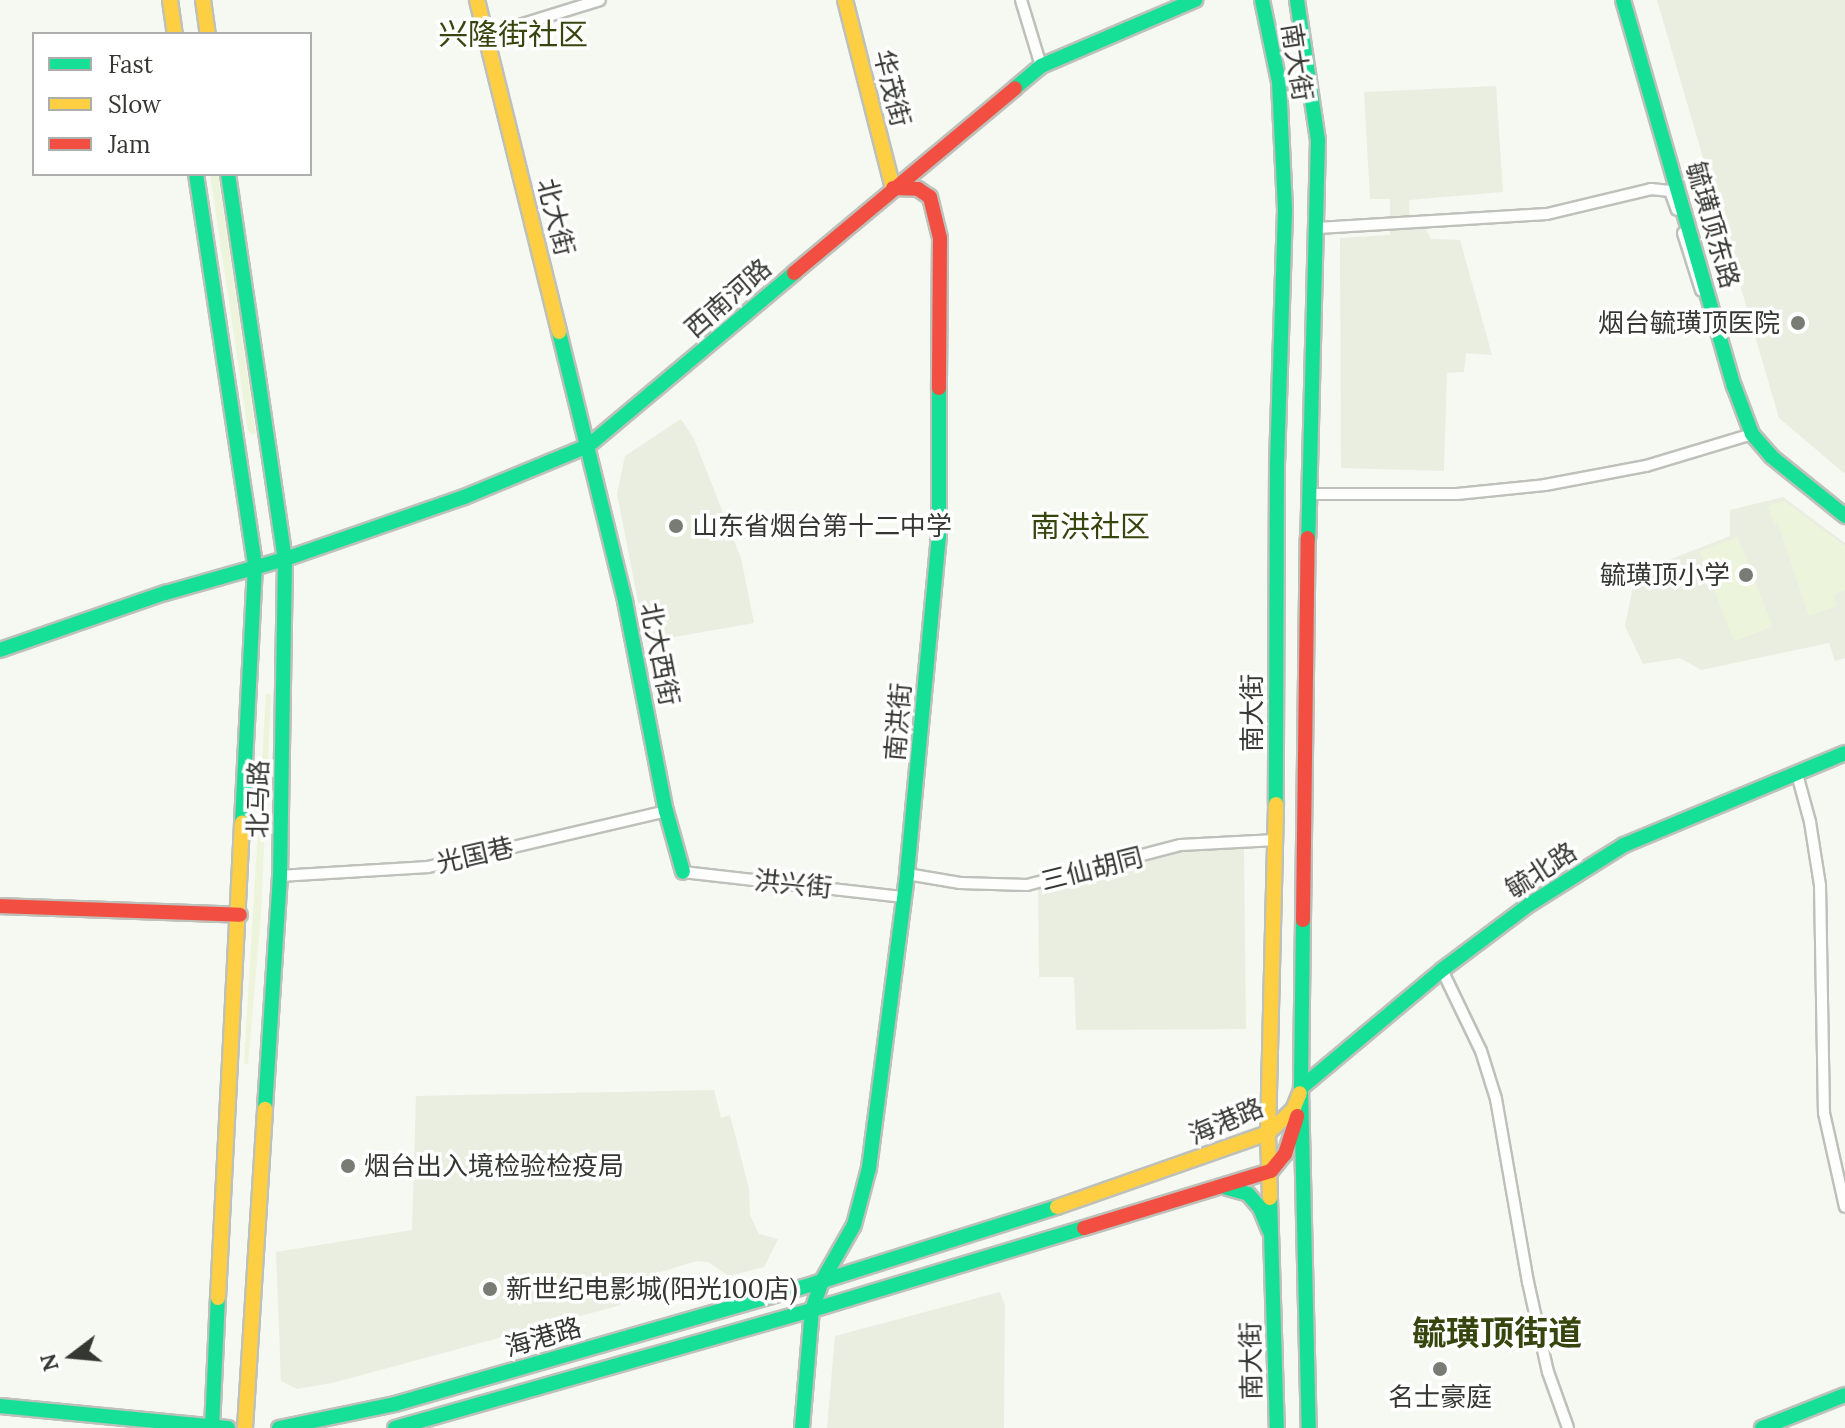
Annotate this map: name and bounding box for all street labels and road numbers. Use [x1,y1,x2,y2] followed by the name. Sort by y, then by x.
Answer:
[1275,21,1319,103] street label: 南大街
[867,46,917,130] street label: 华茂街
[1680,158,1746,292] street label: 毓璜顶东路
[531,175,581,259] street label: 北大街
[679,252,777,344] street label: 西南河路
[635,600,685,708] street label: 北大西街
[1236,674,1268,752] street label: 南大街
[879,682,917,762] street label: 南洪街
[242,760,274,838] street label: 北马路
[433,831,517,879] street label: 光国巷
[1500,836,1582,904] street label: 毓北路
[1038,841,1146,897] street label: 三仙胡同
[753,864,833,904] street label: 洪兴街
[1184,1091,1268,1151] street label: 海港路
[501,1311,585,1363] street label: 海港路
[1235,1322,1267,1400] street label: 南大街

